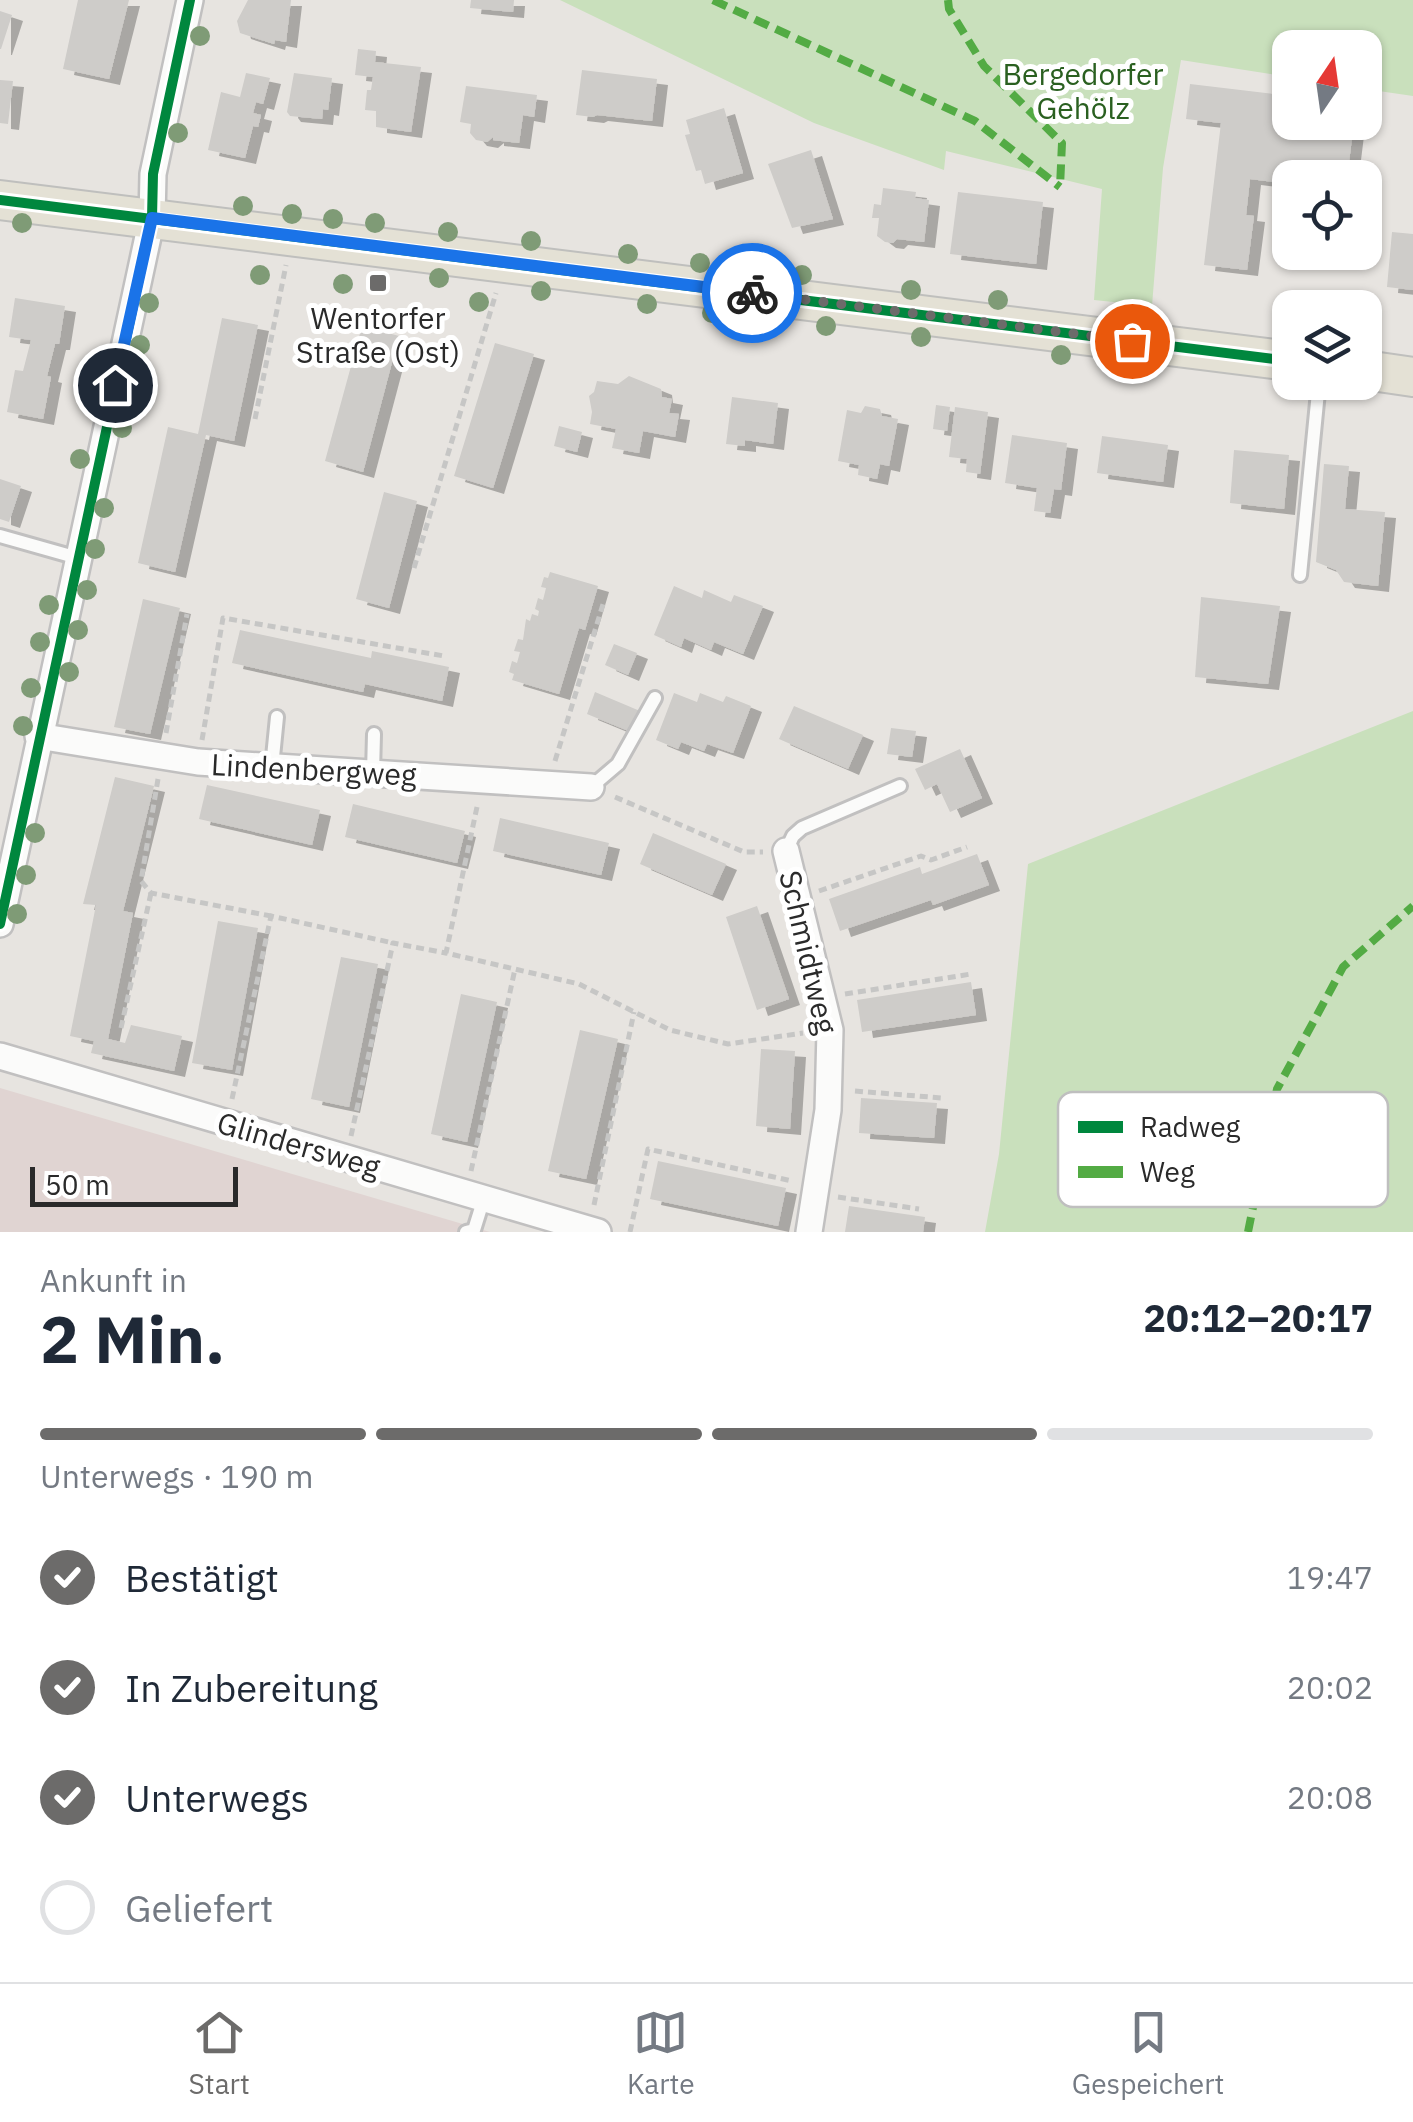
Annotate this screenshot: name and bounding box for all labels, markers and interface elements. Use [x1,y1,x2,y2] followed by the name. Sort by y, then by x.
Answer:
[1272,30,1382,140] north arrow
[1272,30,1382,400] map controls
[1003,54,1163,127] park label: Bergedorfer Gehölz
[1272,160,1382,270] button: locate
[702,243,802,343] courier
[725,266,780,321] icon: bike
[367,272,389,294] marker: Wentorfer Straße (Ost)
[1272,290,1382,400] button: layers
[296,298,460,371] place label: Wentorfer Straße (Ost)
[1090,299,1175,384] pin
[1105,314,1160,369] icon: bag
[73,343,158,428] pin
[88,358,143,413] icon: home
[210,744,418,794] street label: Lindenbergweg
[771,867,847,1038] street label: Schmidtweg
[1058,1092,1388,1207] legend
[213,1102,385,1186] street label: Glindersweg
[1140,1108,1241,1145] text: Radweg
[1140,1153,1195,1190] text: Weg
[30,1162,238,1206] scale bar
[45,1166,110,1203] text: 50 m
[40,1259,187,1301] text: Ankunft in
[1143,1293,1373,1342] text: 20:12–20:17
[40,1296,225,1381] text: 2 Min.
[40,1455,314,1497] text: Unterwegs · 190 m
[40,1550,95,1605] icon: check
[125,1553,279,1602] text: Bestätigt
[1287,1556,1373,1598] text: 19:47
[40,1660,95,1715] icon: check
[125,1663,378,1712] text: In Zubereitung
[1287,1666,1373,1708] text: 20:02
[40,1770,95,1825] icon: check
[125,1773,309,1822] text: Unterwegs
[1287,1776,1373,1818] text: 20:08
[125,1883,273,1932] text: Geliefert
[189,2005,250,2102] tab: Start
[627,2005,695,2102] tab: Karte
[1072,2005,1224,2102] tab: Gespeichert

